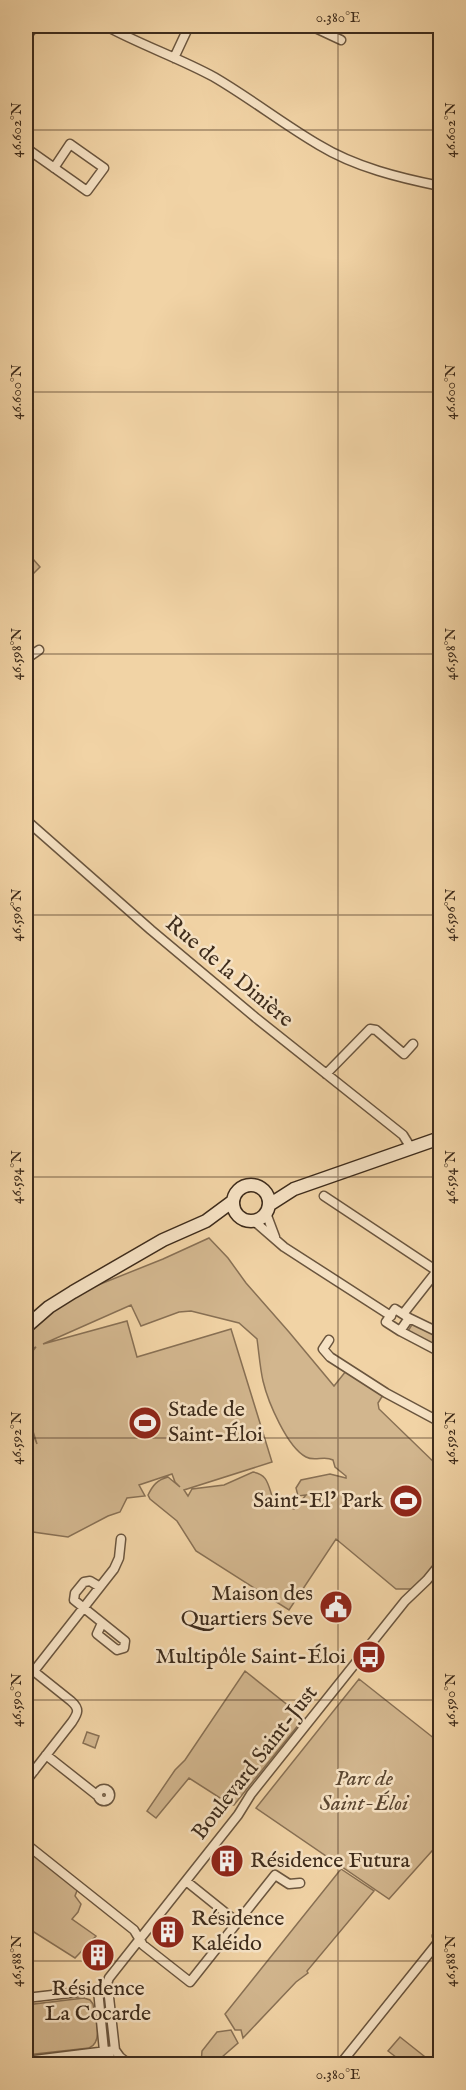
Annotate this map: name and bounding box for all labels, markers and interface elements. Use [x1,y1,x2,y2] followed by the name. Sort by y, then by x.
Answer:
[316,8,360,27] text: 0.380°E
[7,102,26,158] text: 46.602°N
[441,102,460,158] text: 46.602°N
[7,364,26,420] text: 46.600°N
[441,364,460,420] text: 46.600°N
[7,628,26,680] text: 46.598°N
[441,628,460,680] text: 46.598°N
[7,889,26,941] text: 46.596°N
[441,889,460,941] text: 46.596°N
[159,910,299,1034] street label: Rue de la Dinière
[7,1150,26,1204] text: 46.594°N
[441,1150,460,1204] text: 46.594°N
[168,1396,263,1449] place label: Stade de Saint-Éloi
[127,1405,163,1441] sports icon: Stade de Saint-Éloi
[7,1411,26,1465] text: 46.592°N
[441,1411,460,1465] text: 46.592°N
[388,1483,424,1519] sports icon: Saint-El' Park
[253,1487,383,1515] place label: Saint-El' Park
[181,1580,313,1633] place label: Maison des Quartiers Seve
[318,1589,354,1625] public building icon: Maison des Quartiers Seve
[351,1639,387,1675] bus stop icon: Multipôle Saint-Éloi
[155,1643,346,1671] place label: Multipôle Saint-Éloi
[7,1673,26,1727] text: 46.590°N
[441,1673,460,1727] text: 46.590°N
[186,1680,324,1846] street label: Boulevard Saint-Just
[320,1765,410,1818] park label: Parc de Saint-Éloi
[209,1843,245,1879] building icon: Résidence Futura
[250,1847,410,1875] place label: Résidence Futura
[191,1905,284,1958] place label: Résidence Kaléido
[150,1914,186,1950] building icon: Résidence Kaléido
[7,1935,26,1987] text: 46.588°N
[441,1935,460,1987] text: 46.588°N
[80,1937,116,1973] building icon: Résidence La Cocarde
[45,1975,151,2028] place label: Résidence La Cocarde
[316,2065,360,2084] text: 0.380°E

